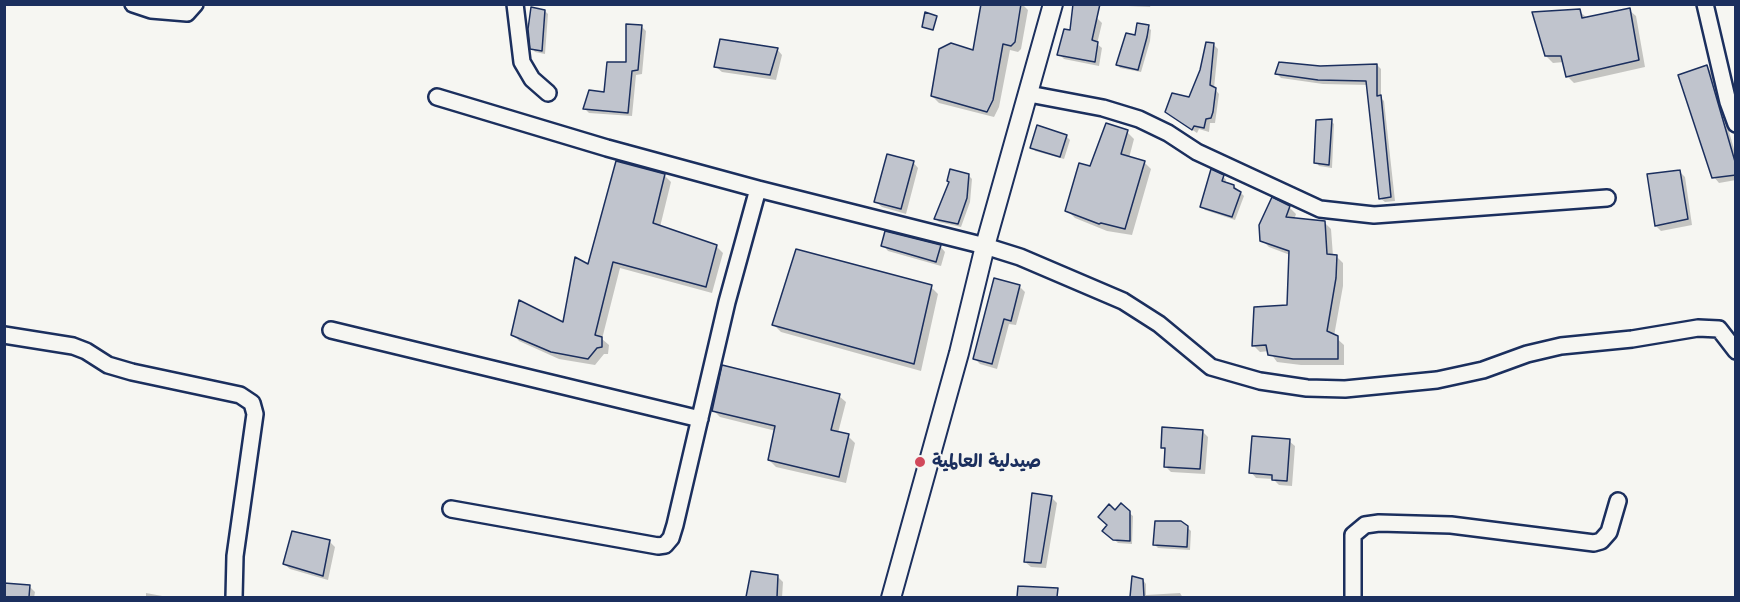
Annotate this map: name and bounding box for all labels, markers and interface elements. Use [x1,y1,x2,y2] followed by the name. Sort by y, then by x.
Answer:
[932,451,1041,473] place label: صيدلية العالمية
[913,455,927,469] marker: صيدلية العالمية

